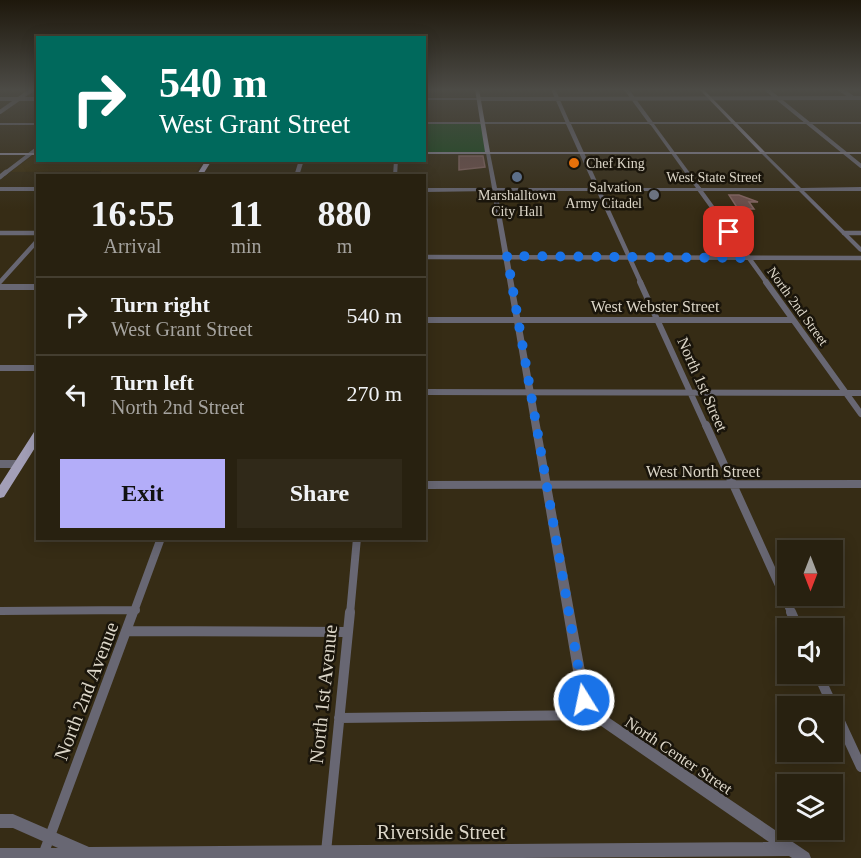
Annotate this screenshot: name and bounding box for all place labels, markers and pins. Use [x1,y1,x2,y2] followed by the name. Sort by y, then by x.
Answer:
[567,156,581,170] marker: Chef King
[586,156,645,171] place label: Chef King
[510,170,524,184] marker: Marshalltown City Hall
[565,180,642,211] place label: Salvation Army Citadel
[478,188,556,219] place label: Marshalltown City Hall
[647,188,661,202] marker: Salvation Army Citadel
[703,206,754,257] pin

